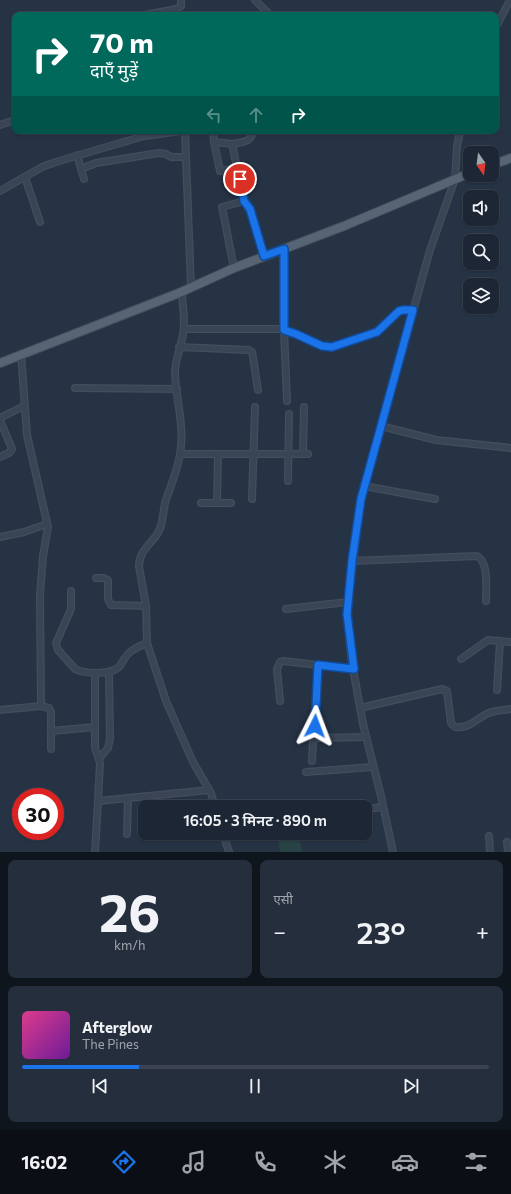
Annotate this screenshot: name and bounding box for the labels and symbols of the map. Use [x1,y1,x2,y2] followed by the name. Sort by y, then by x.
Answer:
[463,146,499,182] north arrow
[223,162,257,196] pin
[294,705,336,747] position arrow
[12,788,64,840] speed limit sign: 30

